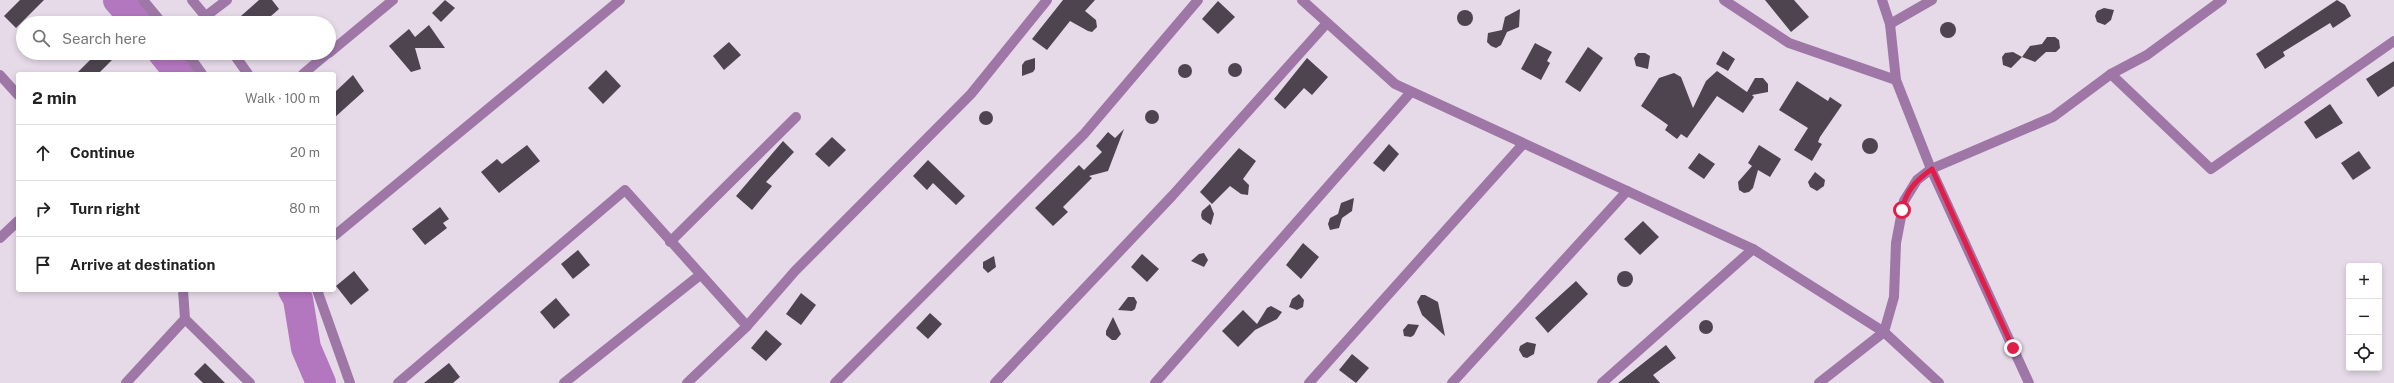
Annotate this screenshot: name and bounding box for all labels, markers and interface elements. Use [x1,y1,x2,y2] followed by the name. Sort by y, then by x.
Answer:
[16,16,336,60] search box
[30,27,52,49] icon: search
[62,30,146,47] text: Search here
[32,88,77,108] text: 2 min
[245,91,320,106] text: Walk · 100 m
[32,142,54,164] icon: ahead
[70,144,135,161] text: Continue
[290,145,320,160] text: 20 m
[32,198,54,220] icon: right
[70,200,140,217] text: Turn right
[289,201,320,216] text: 80 m
[1893,201,1911,219] route start
[32,254,54,276] icon: arrive
[70,256,215,273] text: Arrive at destination
[2346,263,2382,371] map controls
[2346,263,2382,299] button: +
[2346,299,2382,335] button: −
[2346,335,2382,371] button: locate
[2004,339,2022,357] route end

